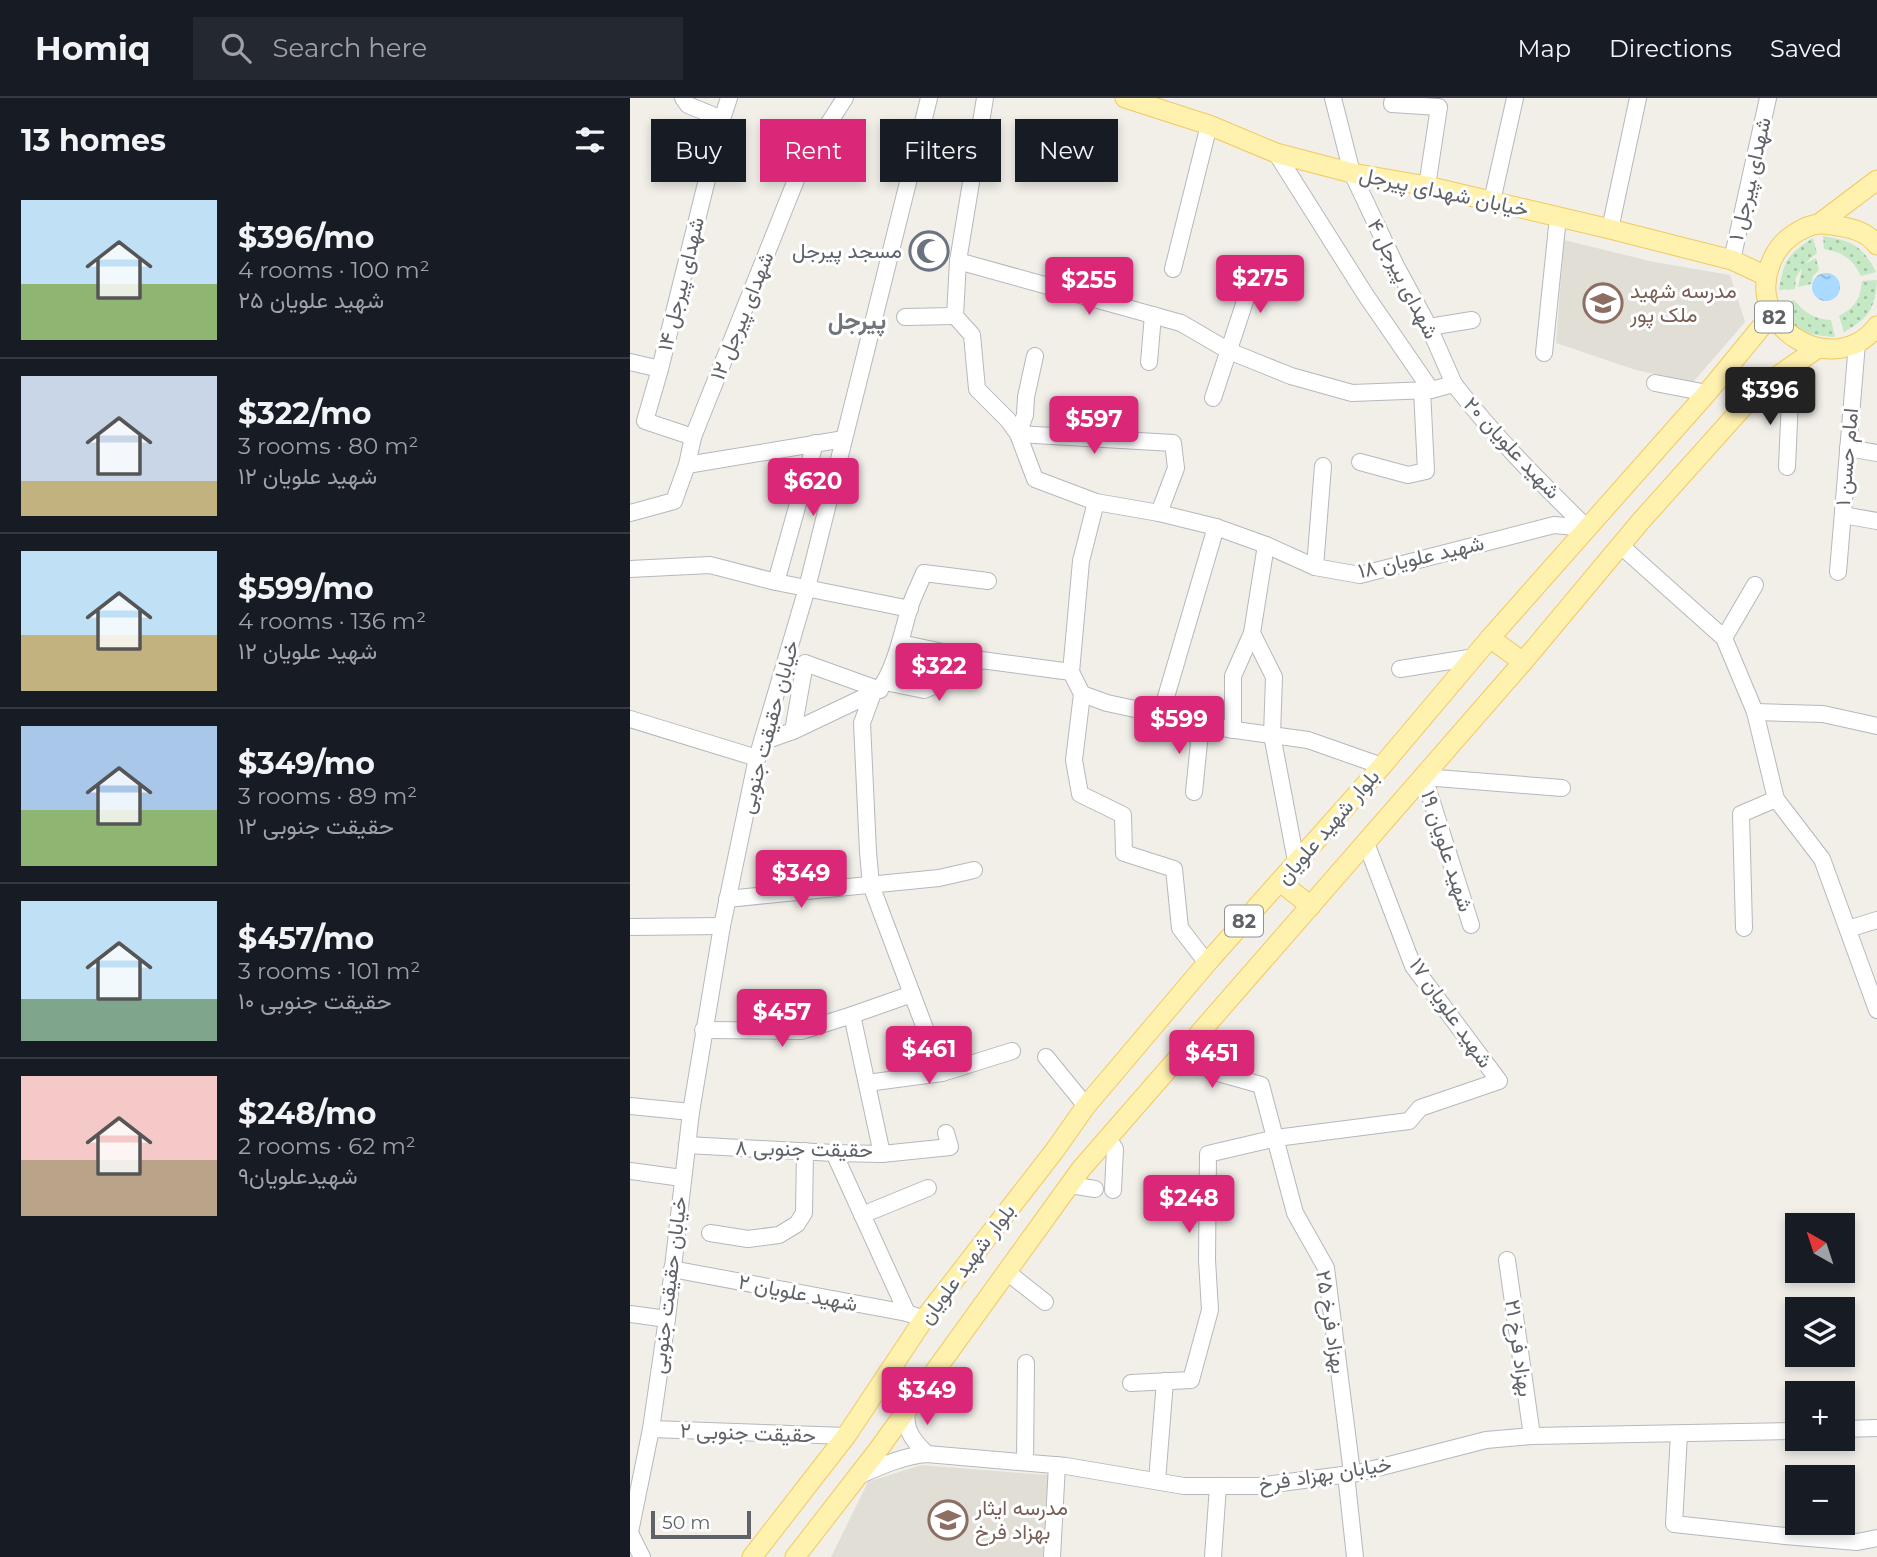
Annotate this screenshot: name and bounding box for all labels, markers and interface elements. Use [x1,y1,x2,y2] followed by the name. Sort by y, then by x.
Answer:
[193,17,683,80] search box
[35,28,151,68] text: Homiq
[217,29,255,67] icon: search
[273,32,427,64] text: Search here
[1518,34,1571,63] text: Map
[1609,34,1732,63] text: Directions
[1770,34,1842,63] text: Saved
[1723,115,1778,244] street label: شهدای ‍‍‍‍‍‍پیرجل ۱
[651,119,746,182] chip: Buy
[760,119,866,182] chip: Rent
[880,119,1001,182] chip: Filters
[1015,119,1118,182] chip: New
[571,121,609,159] icon: filters
[21,122,166,159] text: 13 homes
[1357,161,1531,224] street label: خیابان شهدای پیرجل
[652,214,711,354] street label: شهدای پیرجل ۱۴
[1361,215,1444,344] street label: شهدای پیرجل ۴
[238,219,374,256] text: $396/mo
[77,228,161,312] icon: home
[908,230,950,272] mosque icon: مسجد پیرجل
[792,238,902,265] place label: مسجد پیرجل
[704,248,780,384] street label: شهدای پیرجل ۱۲
[238,256,430,284] text: 4 rooms · 100 m²
[1219,256,1301,315] pin: $275
[1048,258,1130,317] pin: $255
[1232,264,1288,292] text: $275
[1061,266,1117,294] text: $255
[1629,278,1737,329] place label: مدرسه شهید ملک پور
[1582,282,1624,324] school or university icon: مدرسه شهید ملک پور
[238,286,384,314] text: شهید علویان ۲۵
[1755,302,1793,332] road number: 82
[828,306,886,337] district label: پیرجل
[1729,368,1811,427] pin: $396
[1741,376,1799,404] text: $396
[1458,392,1566,504] street label: شهید علویان ۲۰
[238,395,371,432] text: $322/mo
[1053,396,1135,456] pin: $597
[77,404,161,488] icon: home
[1065,405,1123,433] text: $597
[1830,407,1865,507] street label: امام حسن ۱
[238,432,418,460] text: 3 rooms · 80 m²
[772,458,854,518] pin: $620
[238,462,377,490] text: شهید علویان ۱۲
[784,467,842,495] text: $620
[1355,530,1487,584] street label: شهید علویان ۱۸
[238,570,374,607] text: $599/mo
[77,579,161,663] icon: home
[238,607,426,635] text: 4 rooms · 136 m²
[238,637,377,665] text: شهید علویان ۱۲
[733,637,805,817] street label: خیابان حقیقت جنوبی
[898,644,980,703] pin: $322
[911,652,967,680] text: $322
[1138,696,1220,756] pin: $599
[1150,705,1208,733] text: $599
[238,745,375,782] text: $349/mo
[77,754,161,838] icon: home
[1271,764,1385,890] street label: بلوار شهید علویان
[238,782,417,810] text: 3 rooms · 89 m²
[1415,787,1479,915] street label: شهید علویان ۱۹
[238,812,394,840] text: حقیقت جنوبی ۱۲
[760,850,842,910] pin: $349
[772,859,830,887] text: $349
[1225,906,1263,936] road number: 82
[238,920,374,957] text: $457/mo
[77,929,161,1013] icon: home
[1404,953,1498,1073] street label: شهید علویان ۱۷
[238,957,420,985] text: 3 rooms · 101 m²
[238,987,392,1015] text: حقیقت جنوبی ۱۰
[741,990,823,1049] pin: $457
[753,998,811,1026] text: $457
[888,1026,970,1086] pin: $461
[1171,1030,1253,1090] pin: $451
[902,1035,956,1063] text: $461
[1185,1039,1239,1067] text: $451
[238,1095,376,1132] text: $248/mo
[77,1104,161,1188] icon: home
[238,1132,416,1160] text: 2 rooms · 62 m²
[735,1135,873,1163] street label: حقیقت جنوبی ۸
[238,1162,358,1190] text: شهیدعلویان۹
[1148,1176,1230,1235] pin: $248
[1159,1184,1219,1212] text: $248
[645,1195,693,1375] street label: خیابان حقیقت جنوبی
[913,1199,1021,1329] street label: بلوار شهید علویان
[1785,1213,1855,1283] north arrow
[1785,1213,1855,1535] map controls
[1309,1268,1352,1376] street label: بهزاد فرخ ۲۵
[736,1269,860,1317] street label: شهید علویان ۲
[1785,1297,1855,1367] button: layers
[1498,1298,1539,1399] street label: بهزاد فرخ ۲۱
[886,1368,968,1427] pin: $349
[898,1376,956,1404] text: $349
[1785,1381,1855,1451] button: +
[679,1418,817,1448] street label: حقیقت جنوبی ۲
[1257,1451,1393,1498] street label: خیابان بهزاد فرخ
[1785,1465,1855,1535] button: −
[974,1495,1068,1546] place label: مدرسه ایثار بهزاد فرخ
[927,1499,969,1541] school or university icon: مدرسه ایثار بهزاد فرخ
[651,1508,751,1540] scale bar
[662,1511,710,1534] text: 50 m

